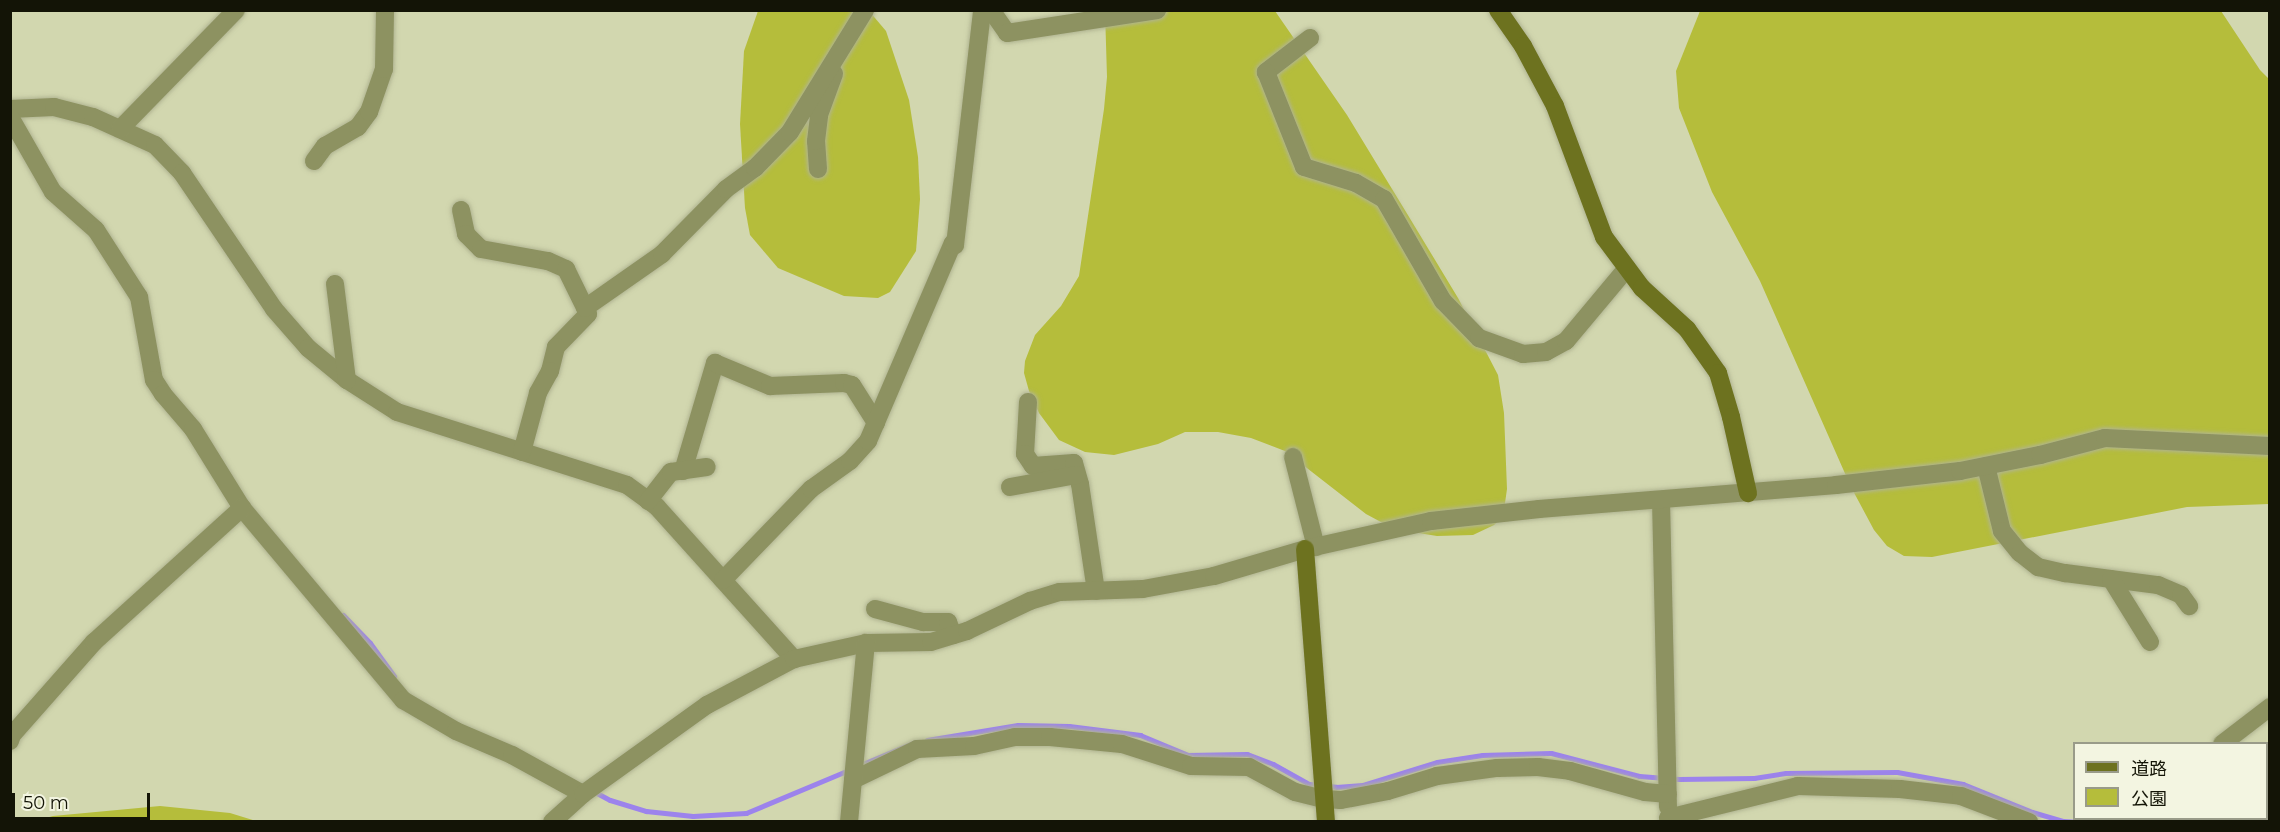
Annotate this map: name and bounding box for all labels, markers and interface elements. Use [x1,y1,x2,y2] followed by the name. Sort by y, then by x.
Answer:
[2073,742,2268,820] legend
[2131,758,2167,780] text: 道路
[15,781,153,819] scale bar
[2131,788,2167,810] text: 公園
[23,792,69,814] text: 50 m

